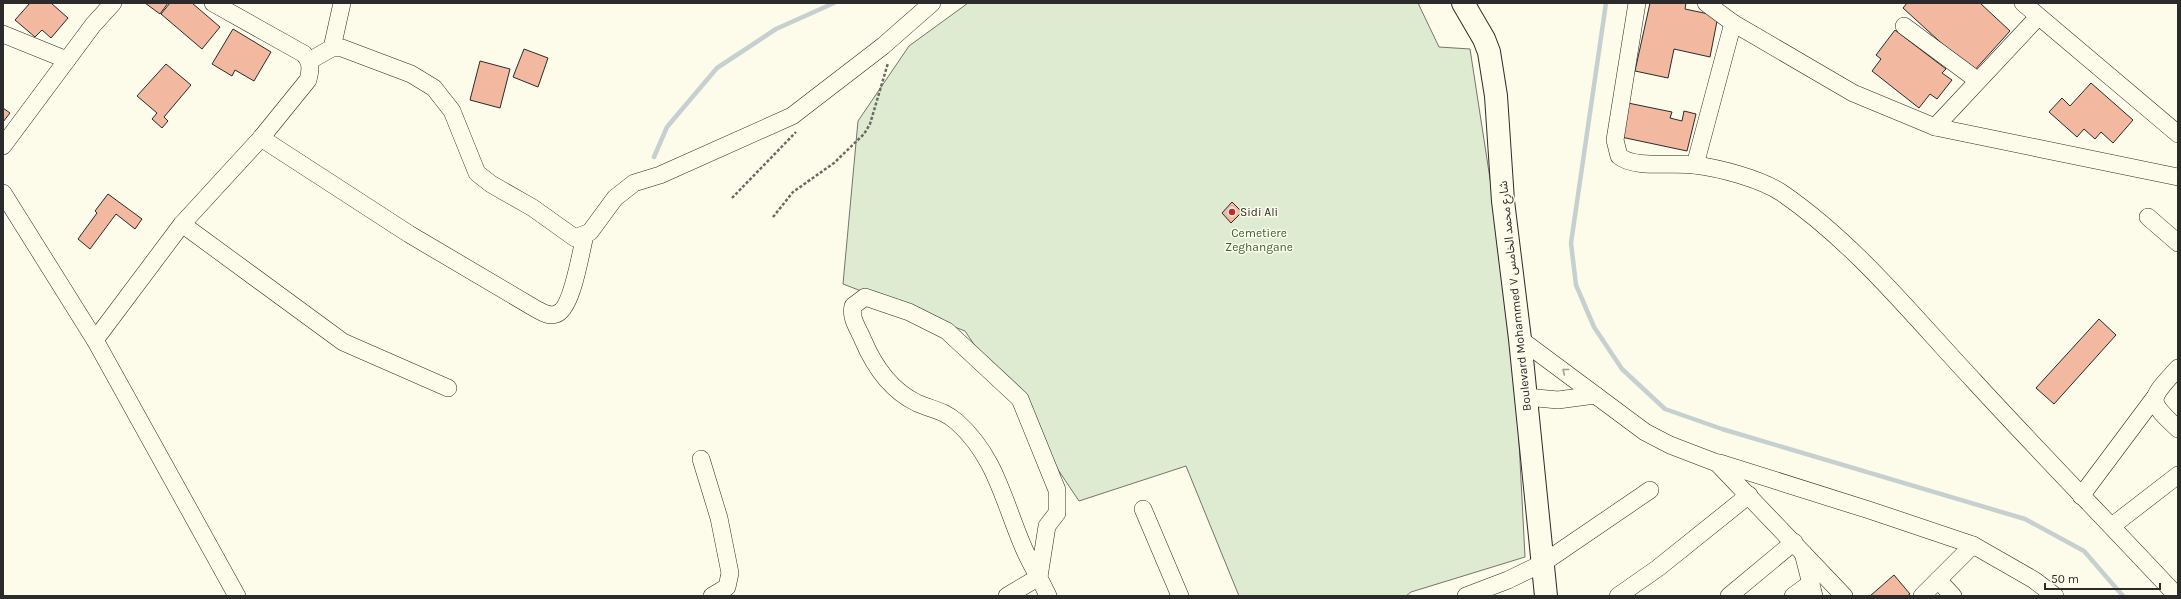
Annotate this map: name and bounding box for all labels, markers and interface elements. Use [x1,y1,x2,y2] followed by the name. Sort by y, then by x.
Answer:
[1496,180,1536,412] street label: Boulevard Mohammed V شارع محمد الخامس
[1240,205,1278,219] place label: Sidi Ali
[1227,207,1237,217] marker: Sidi Ali
[1225,226,1293,254] park label: Cemetiere Zeghangane
[1562,369,1569,376] one-way arrow
[2045,565,2160,591] scale bar
[2051,572,2079,586] text: 50 m

